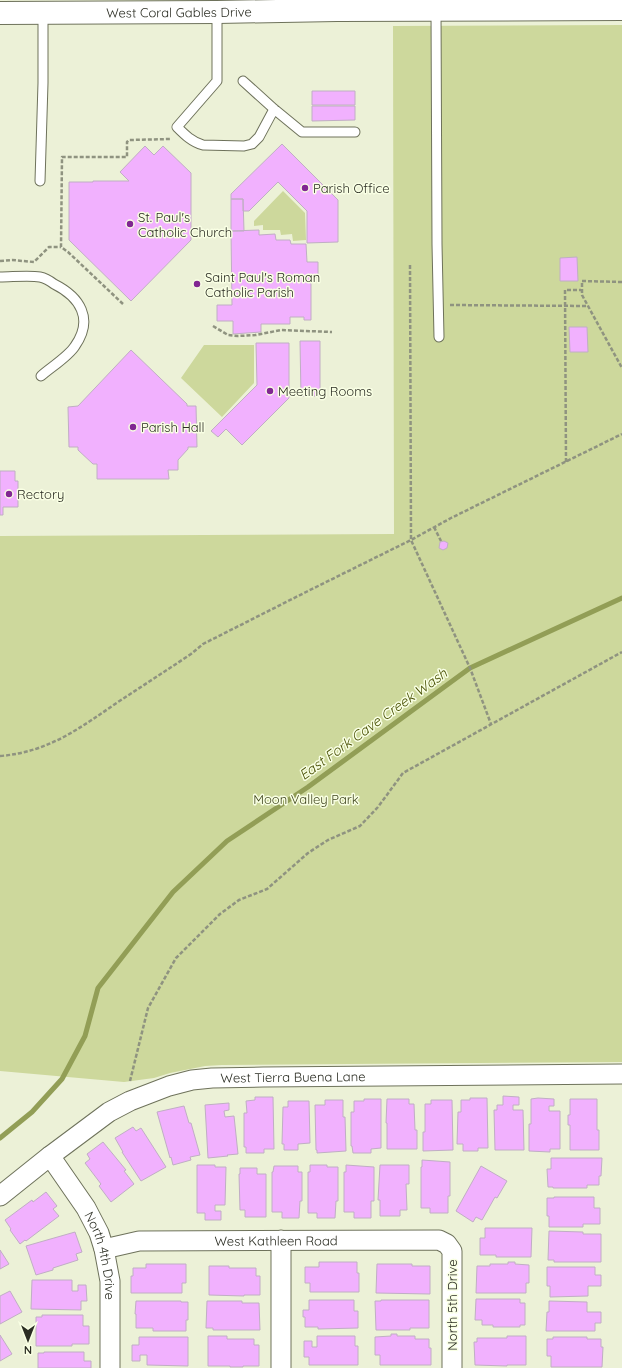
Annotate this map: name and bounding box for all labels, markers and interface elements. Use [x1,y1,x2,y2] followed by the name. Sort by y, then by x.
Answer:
[106,3,252,21] street label: West Coral Gables Drive
[313,180,390,196] place label: Parish Office
[300,183,310,193] marker: Parish Office
[138,209,232,240] place label: St. Paul's Catholic Church
[125,219,135,229] marker: St. Paul's Catholic Church
[205,269,320,300] place label: Saint Paul's Roman Catholic Parish
[192,279,202,289] marker: Saint Paul's Roman Catholic Parish
[278,383,372,399] place label: Meeting Rooms
[265,386,275,396] marker: Meeting Rooms
[141,419,205,435] place label: Parish Hall
[128,422,138,432] marker: Parish Hall
[17,486,64,502] place label: Rectory
[4,489,14,499] marker: Rectory
[295,664,451,784] water label: East Fork Cave Creek Wash
[253,791,359,807] park label: Moon Valley Park
[220,1068,366,1086] street label: West Tierra Buena Lane
[81,1209,118,1300] street label: North 4th Drive
[214,1232,338,1249] street label: West Kathleen Road
[444,1259,460,1351] street label: North 5th Drive
[8,1320,48,1360] north arrow
[24,1343,32,1357] text: N

